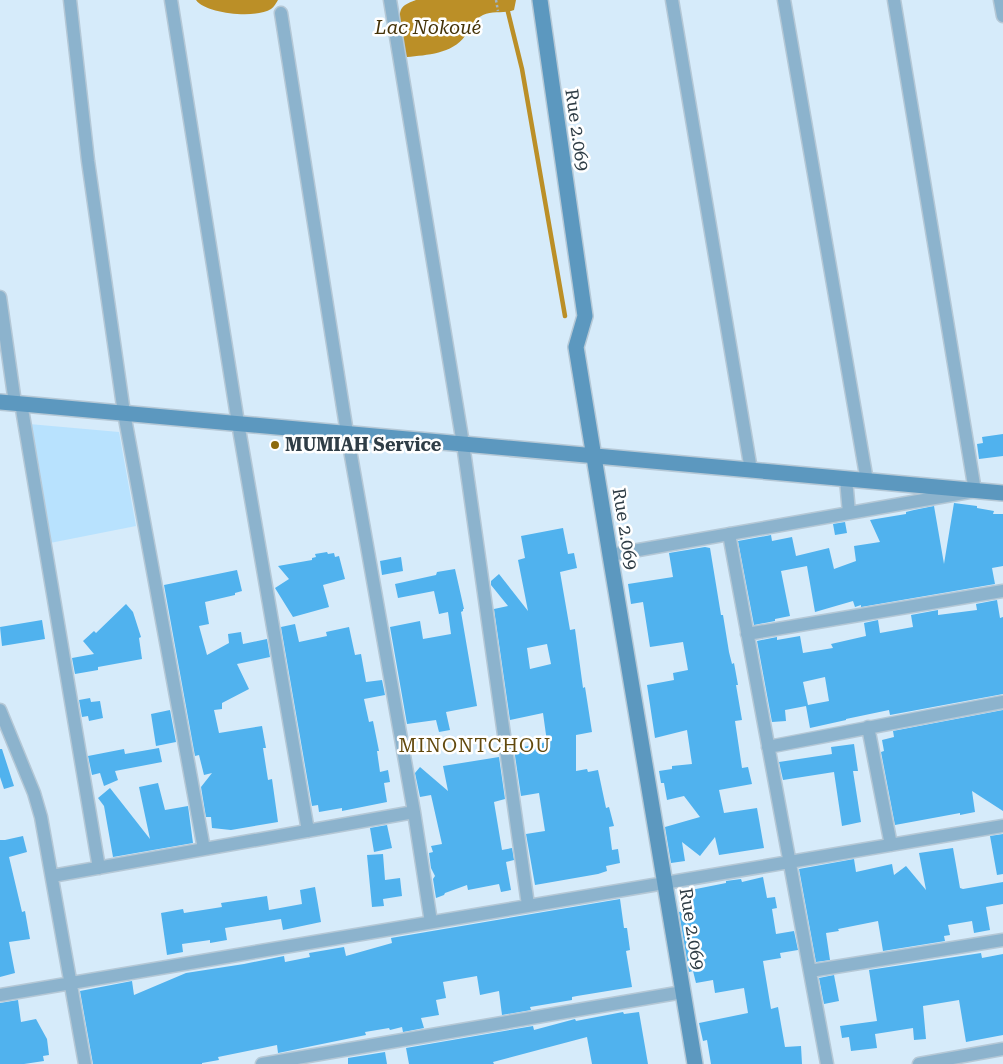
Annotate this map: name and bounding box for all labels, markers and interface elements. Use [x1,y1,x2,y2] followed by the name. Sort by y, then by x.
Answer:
[374,16,482,39] water label: Lac Nokoué
[561,87,594,172] street label: Rue 2.069
[285,434,442,455] place label: MUMIAH Service
[269,439,281,451] marker: MUMIAH Service
[609,486,642,571] street label: Rue 2.069
[399,734,551,757] district label: MINONTCHOU
[676,886,709,971] street label: Rue 2.069

